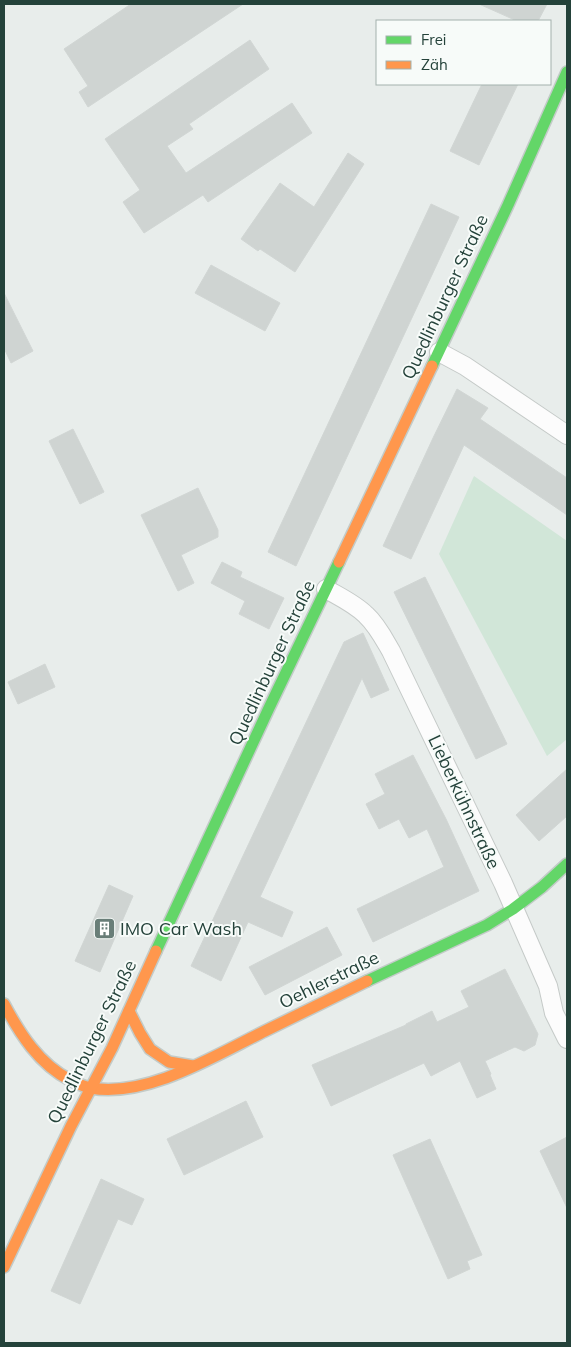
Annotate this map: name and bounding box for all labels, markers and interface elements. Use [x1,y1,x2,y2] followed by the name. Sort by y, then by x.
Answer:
[376,20,551,85] legend
[421,30,446,49] text: Frei
[421,55,448,74] text: Zäh
[396,211,493,383] street label: Quedlinburger Straße
[223,577,320,749] street label: Quedlinburger Straße
[423,731,506,873] street label: Lieberkühnstraße
[92,917,116,941] building icon: IMO Car Wash
[120,917,242,940] place label: IMO Car Wash
[275,945,383,1014] street label: Oehlerstraße
[42,956,141,1127] street label: Quedlinburger Straße

